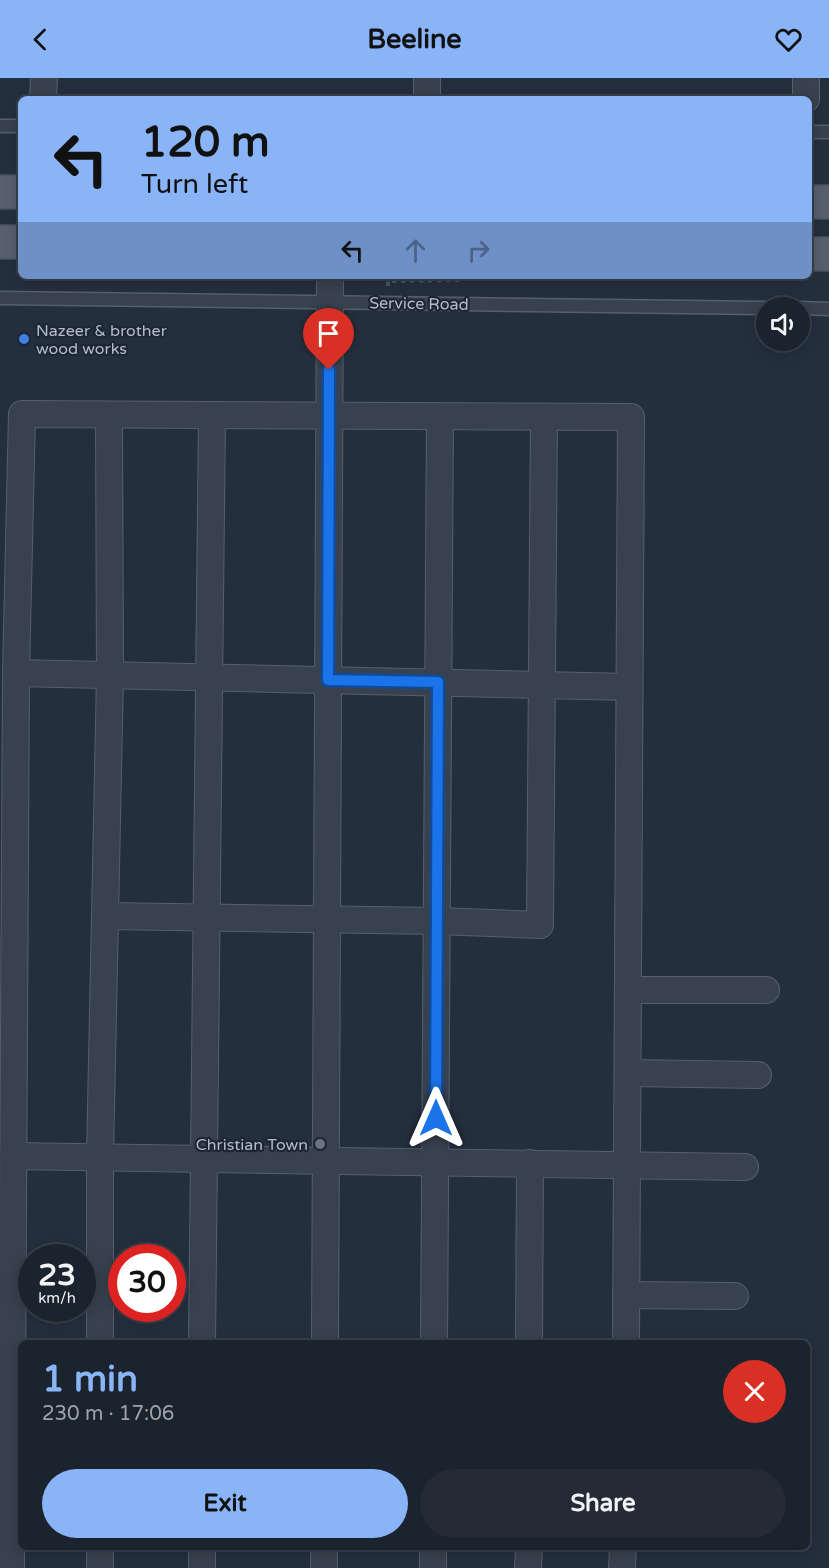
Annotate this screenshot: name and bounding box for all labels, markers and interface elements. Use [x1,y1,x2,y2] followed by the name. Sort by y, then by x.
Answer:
[24,23,57,56] icon: back
[367,23,462,56] text: Beeline
[772,23,805,56] icon: heart
[141,117,270,168] text: 120 m
[42,120,120,198] icon: left
[141,168,248,201] text: Turn left
[336,234,369,267] icon: left
[399,234,432,267] icon: ahead
[462,234,495,267] icon: right
[369,293,469,315] street label: Service Road
[756,297,810,351] map controls
[756,297,810,351] button: sound
[303,308,354,370] pin
[312,317,345,350] icon: arrive
[36,321,168,359] place label: Nazeer & brother wood works
[17,332,31,346] marker: Nazeer & brother wood works
[404,1086,468,1150] position arrow
[196,1135,308,1155] place label: Christian Town
[313,1137,327,1151] marker: Christian Town
[108,1244,186,1322] speed limit sign: 30
[38,1257,76,1294] text: 23
[38,1289,76,1307] text: km/h
[42,1358,138,1401] text: 1 min
[723,1360,786,1423] button: close
[42,1402,174,1426] text: 230 m · 17:06
[42,1469,408,1538] button: Exit
[420,1469,786,1538] button: Share

